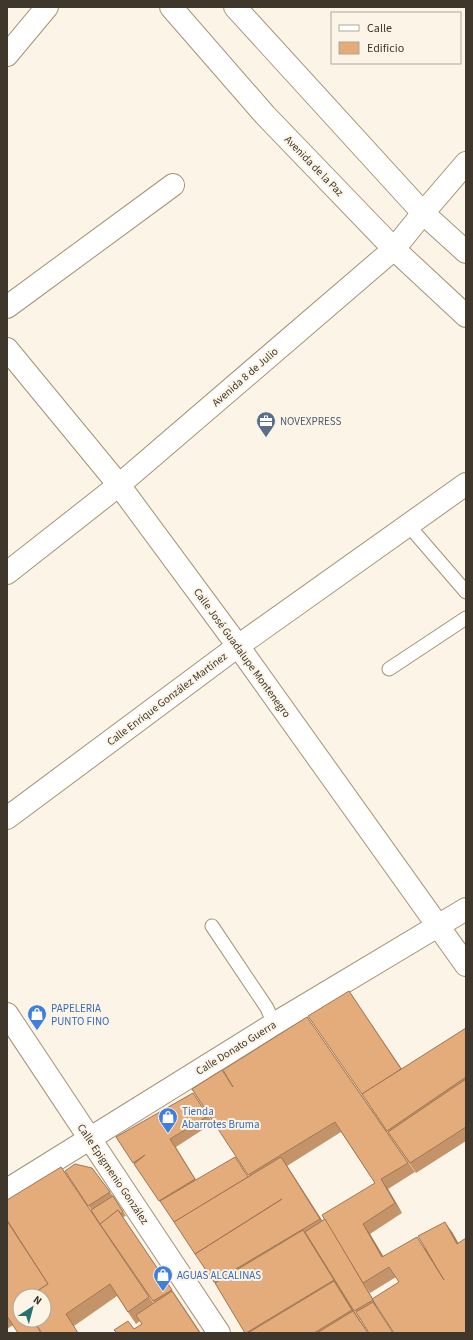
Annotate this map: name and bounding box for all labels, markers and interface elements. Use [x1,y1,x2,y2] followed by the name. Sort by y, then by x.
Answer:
[331,12,461,64] legend
[367,20,392,37] text: Calle
[367,40,404,57] text: Edificio
[281,132,347,200] street label: Avenida de la Paz
[209,344,281,410] street label: Avenida 8 de Julio
[255,410,277,438] office icon: NOVEXPRESS
[280,414,341,429] place label: NOVEXPRESS
[190,585,294,721] street label: Calle José Guadalupe Montenegro
[104,649,230,749] street label: Calle Enrique González Martínez
[51,1001,109,1029] place label: PAPELERIA PUNTO FINO
[26,1003,48,1031] shop icon: PAPELERIA PUNTO FINO
[193,1017,279,1079] street label: Calle Donato Guerra
[182,1104,260,1132] place label: Tienda Abarrotes Bruma
[157,1106,179,1134] shop icon: Tienda Abarrotes Bruma
[74,1121,152,1228] street label: Calle Epigmenio González
[152,1264,174,1292] shop icon: AGUAS ALCALINAS
[177,1268,261,1283] place label: AGUAS ALCALINAS
[12,1288,52,1328] north arrow
[30,1292,45,1309] text: N

